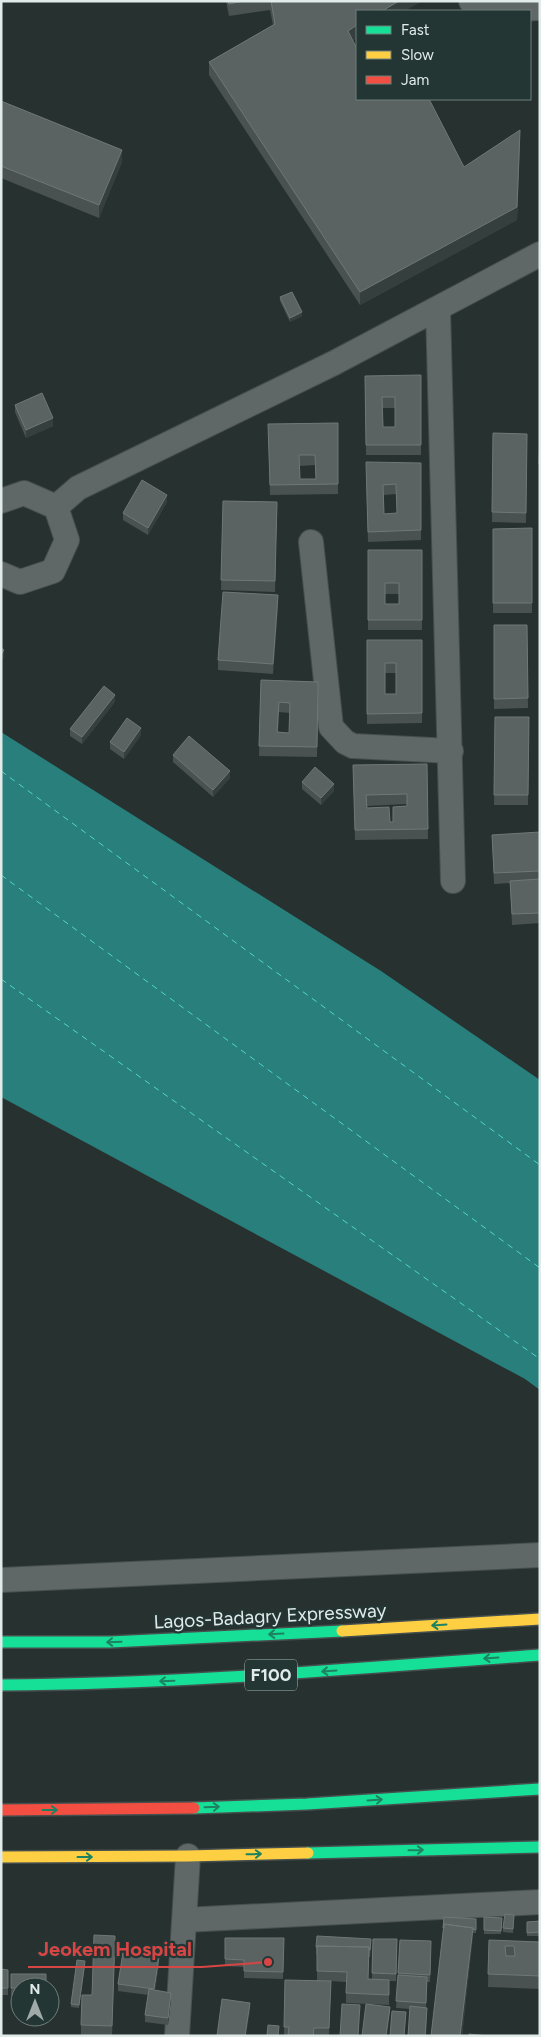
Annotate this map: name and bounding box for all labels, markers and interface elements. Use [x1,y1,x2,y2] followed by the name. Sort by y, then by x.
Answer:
[356,10,531,100] legend
[401,21,430,39] text: Fast
[401,46,434,64] text: Slow
[401,71,429,89] text: Jam
[153,1598,387,1634] street label: Lagos-Badagry Expressway
[431,1620,447,1629] one-way arrow
[269,1630,285,1639] one-way arrow
[106,1637,122,1647] one-way arrow
[483,1654,499,1663] one-way arrow
[245,1660,297,1690] road number: F100
[321,1667,337,1676] one-way arrow
[159,1676,176,1686] one-way arrow
[366,1795,382,1804] one-way arrow
[204,1803,220,1812] one-way arrow
[42,1805,58,1815] one-way arrow
[408,1845,424,1855] one-way arrow
[246,1850,262,1859] one-way arrow
[76,1852,93,1862] one-way arrow
[28,1932,202,1967] callout: Jeokem Hospital
[38,1937,192,1961] text: Jeokem Hospital
[10,1977,60,2027] north arrow
[30,1981,40,1998] text: N

